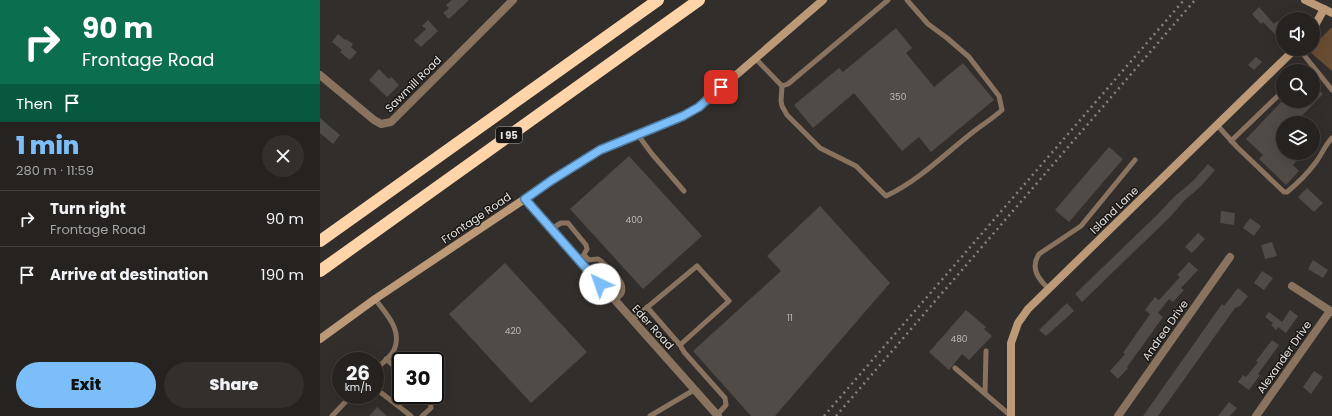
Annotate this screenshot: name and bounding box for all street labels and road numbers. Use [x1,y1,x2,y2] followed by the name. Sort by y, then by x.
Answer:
[381,52,445,116] street label: Sawmill Road
[496,127,522,143] road number: I 95
[1086,183,1142,237] street label: Island Lane
[438,189,514,247] street label: Frontage Road
[1138,296,1192,364] street label: Andrea Drive
[628,301,678,353] street label: Eder Road
[1253,317,1315,397] street label: Alexander Drive

